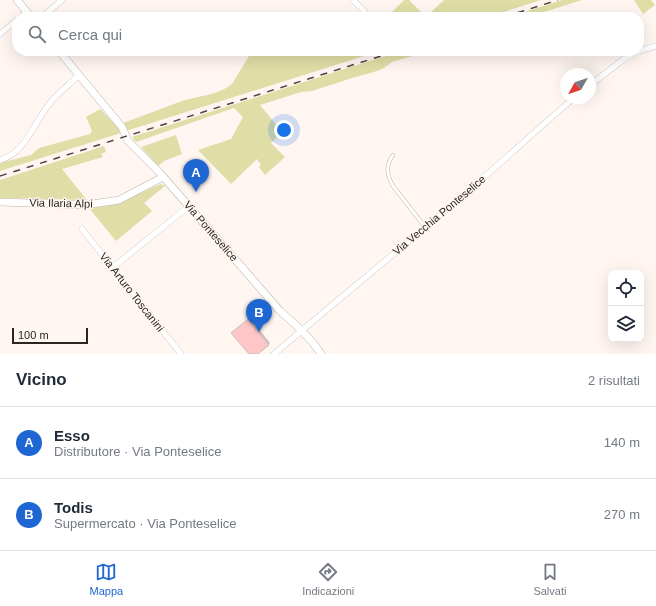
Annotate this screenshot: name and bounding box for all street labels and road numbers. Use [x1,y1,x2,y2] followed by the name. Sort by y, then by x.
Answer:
[390,173,488,257] street label: Via Vecchia Ponteselice
[29,196,93,210] street label: Via Ilaria Alpi
[182,199,240,263] street label: Via Ponteselice
[97,250,167,334] street label: Via Arturo Toscanini

